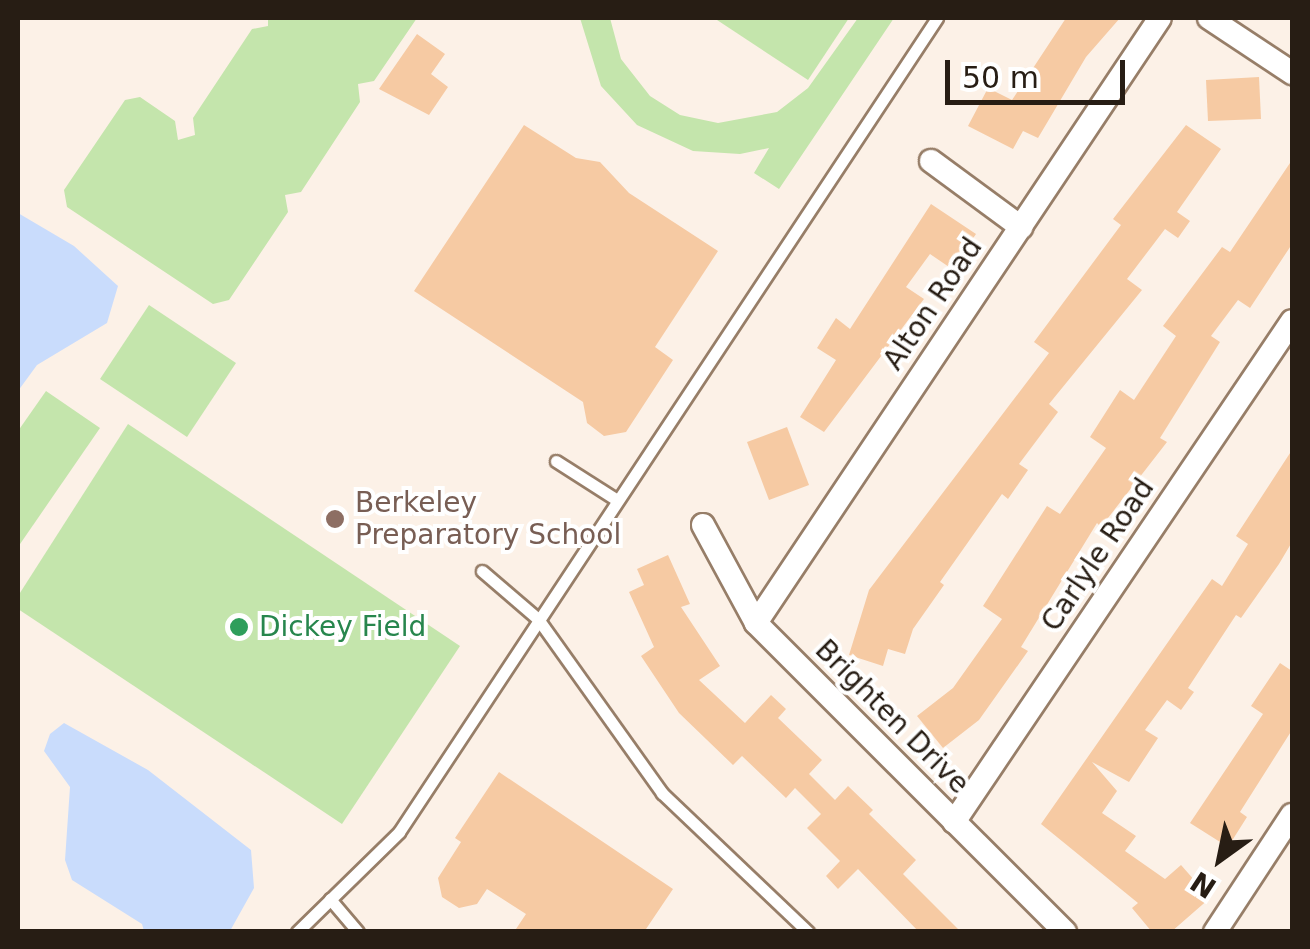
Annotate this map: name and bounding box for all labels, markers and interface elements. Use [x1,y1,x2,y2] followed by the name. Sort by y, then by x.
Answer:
[950,40,1130,102] scale bar
[962,60,1039,95] text: 50 m
[877,232,989,376] street label: Alton Road
[1035,472,1161,638] street label: Carlyle Road
[355,486,621,552] place label: Berkeley Preparatory School
[324,508,346,530] marker: Berkeley Preparatory School
[259,610,426,644] place label: Dickey Field
[228,616,250,638] marker: Dickey Field
[808,633,976,801] street label: Brighten Drive
[1170,809,1270,909] north arrow
[1185,864,1222,905] text: N

